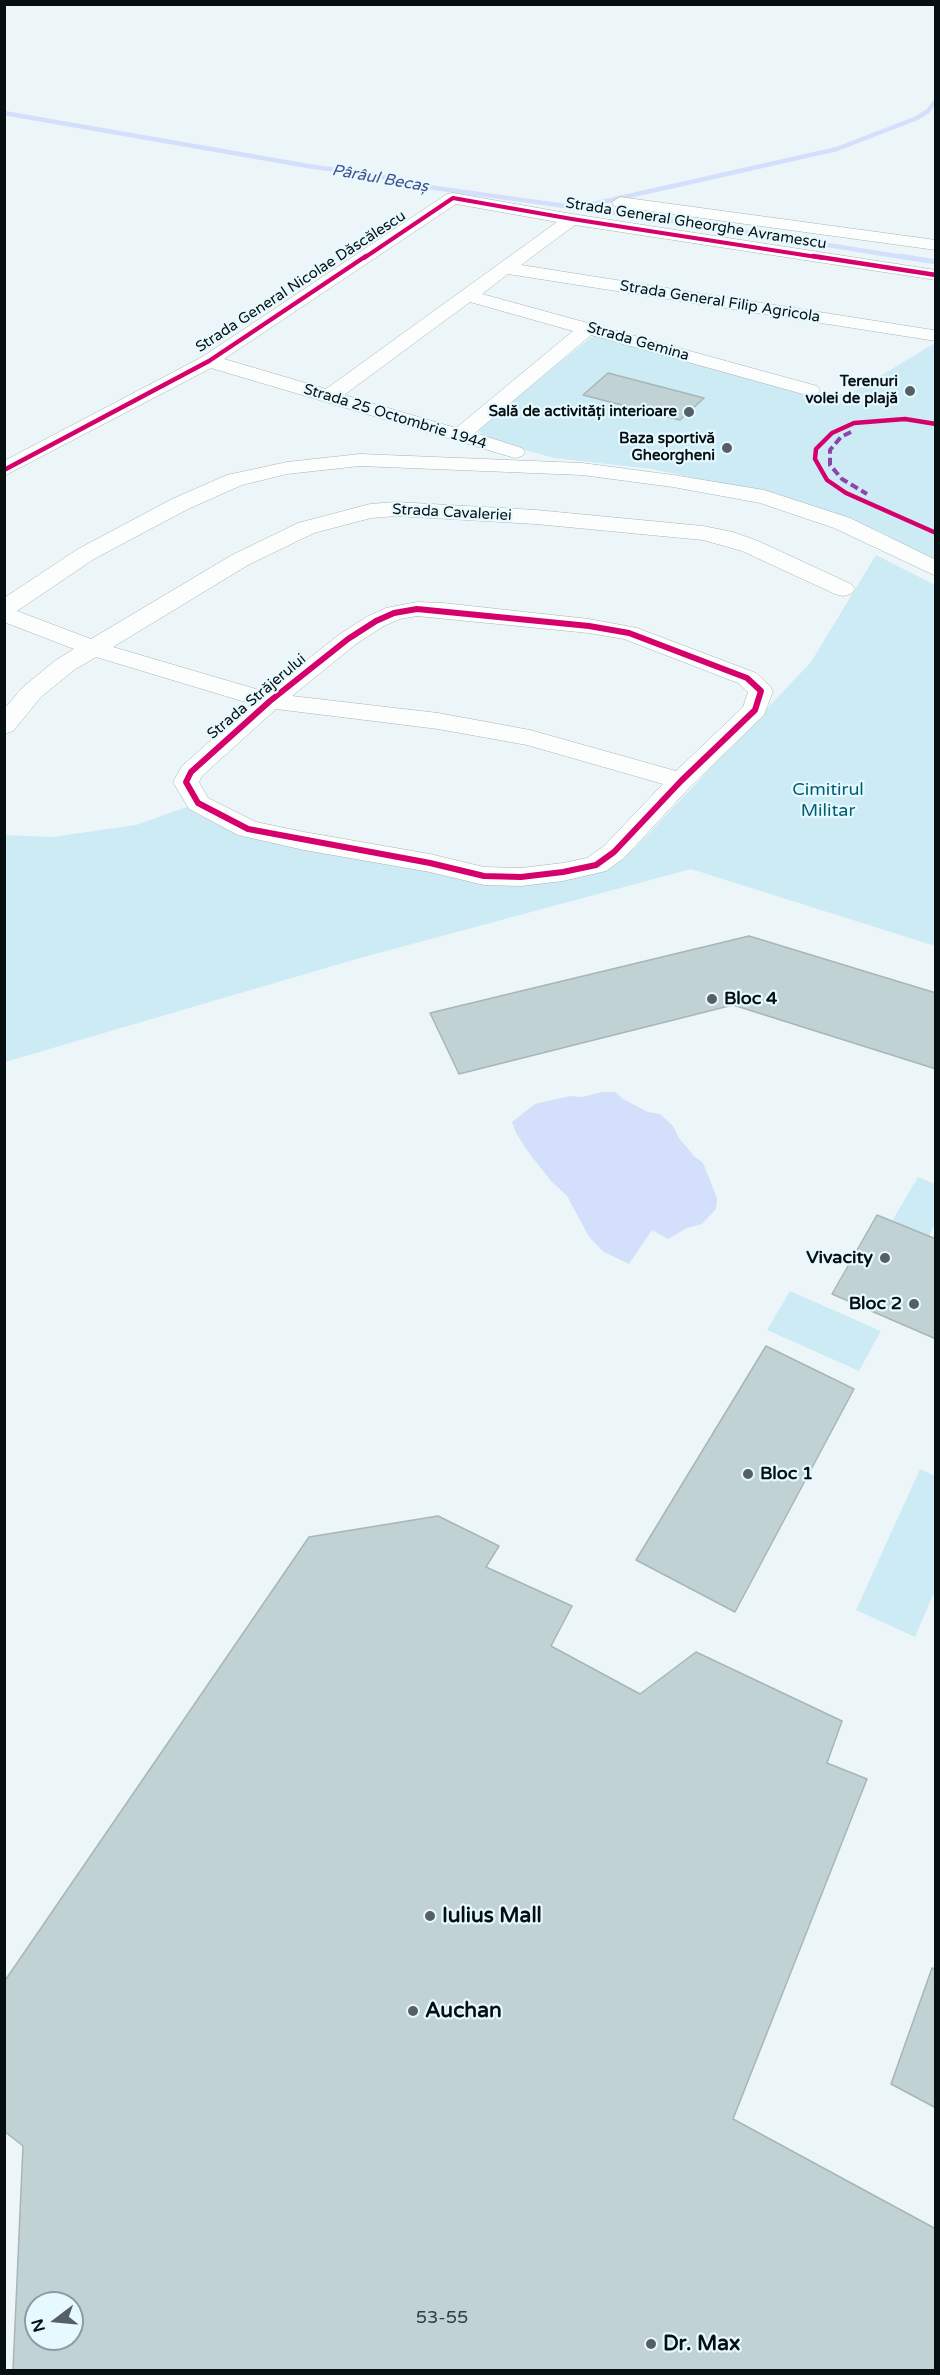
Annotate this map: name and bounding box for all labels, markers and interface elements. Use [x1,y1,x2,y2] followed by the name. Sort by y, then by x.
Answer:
[330,161,430,197] water label: Pârâul Becaș
[564,194,828,254] street label: Strada General Gheorghe Avramescu
[193,207,409,357] street label: Strada General Nicolae Dăscălescu
[619,277,821,327] street label: Strada General Filip Agricola
[585,319,691,365] street label: Strada Gemina
[805,373,898,408] place label: Terenuri volei de plajă
[301,381,489,453] street label: Strada 25 Octombrie 1944
[903,384,917,398] marker: Terenuri volei de plajă
[489,403,677,421] place label: Sală de activități interioare
[682,405,696,419] marker: Sală de activități interioare
[619,430,715,465] place label: Baza sportivă Gheorgheni
[720,441,734,455] marker: Baza sportivă Gheorgheni
[392,501,512,525] street label: Strada Cavaleriei
[204,651,310,743] street label: Strada Străjerului
[792,779,864,822] park label: Cimitirul Militar
[724,988,777,1010] place label: Bloc 4
[705,992,719,1006] marker: Bloc 4
[806,1247,873,1269] place label: Vivacity
[878,1251,892,1265] marker: Vivacity
[849,1293,902,1315] place label: Bloc 2
[907,1297,921,1311] marker: Bloc 2
[760,1463,813,1485] place label: Bloc 1
[741,1467,755,1481] marker: Bloc 1
[442,1903,542,1929] place label: Iulius Mall
[423,1909,437,1923] marker: Iulius Mall
[425,1998,502,2024] place label: Auchan
[406,2004,420,2018] marker: Auchan
[24,2291,84,2351] north arrow
[416,2307,468,2329] house number: 53-55
[27,2316,50,2334] text: N
[663,2331,740,2357] place label: Dr. Max
[644,2337,658,2351] marker: Dr. Max

